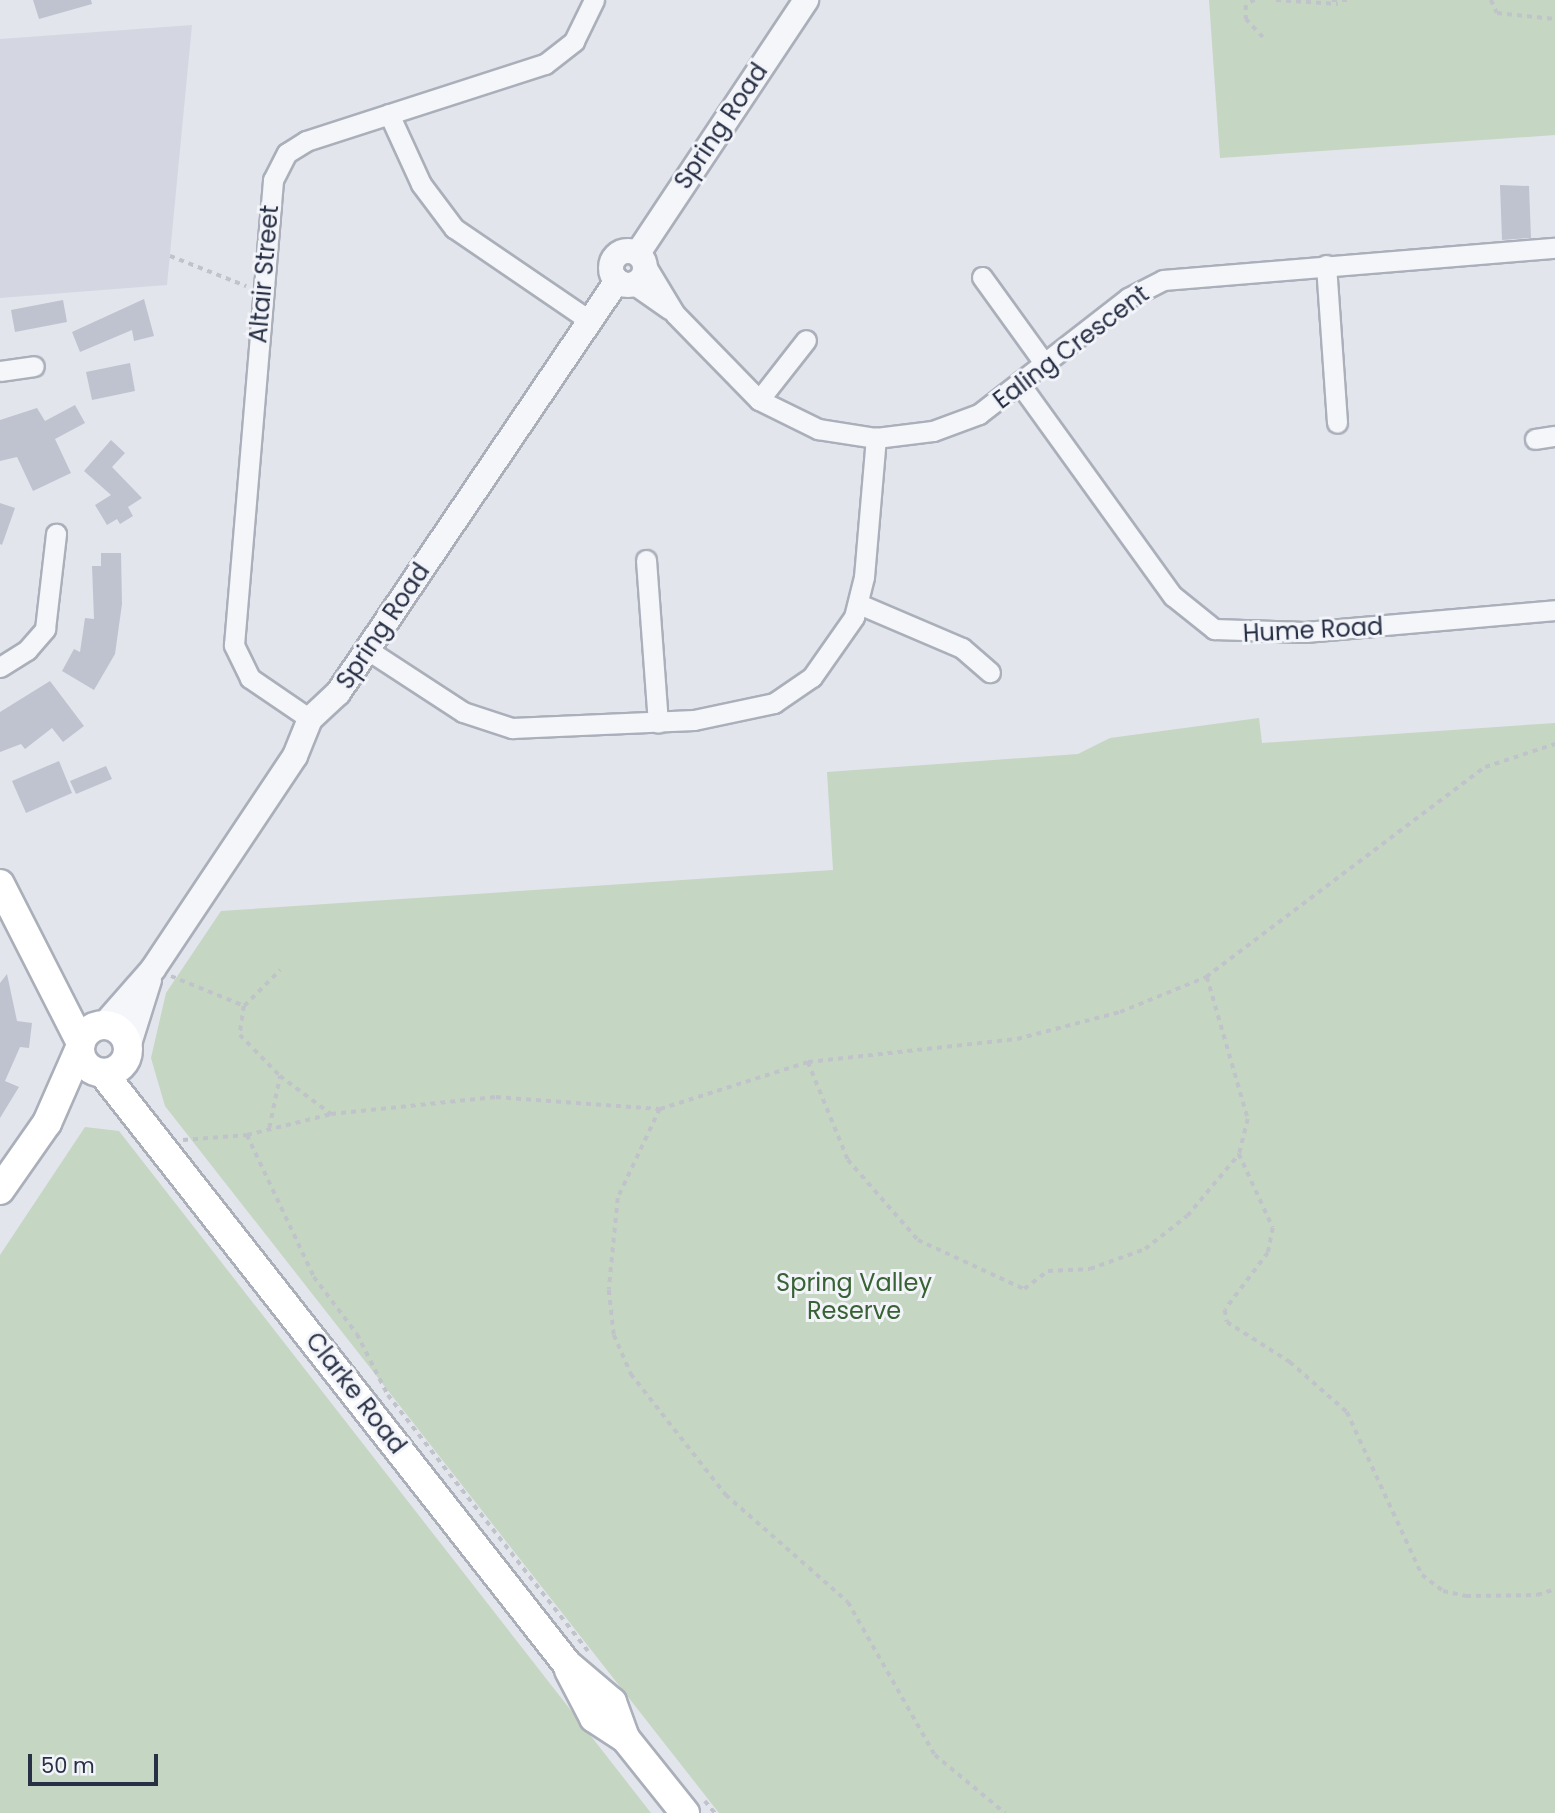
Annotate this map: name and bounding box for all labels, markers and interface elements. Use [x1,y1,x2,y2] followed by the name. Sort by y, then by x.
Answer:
[668,58,774,194] street label: Spring Road
[244,204,284,344] street label: Altair Street
[988,279,1154,415] street label: Ealing Crescent
[330,558,436,694] street label: Spring Road
[1242,612,1384,648] street label: Hume Road
[776,1269,932,1325] park label: Spring Valley Reserve
[300,1327,412,1459] street label: Clarke Road
[32,1740,161,1784] scale bar
[41,1751,95,1780] text: 50 m

